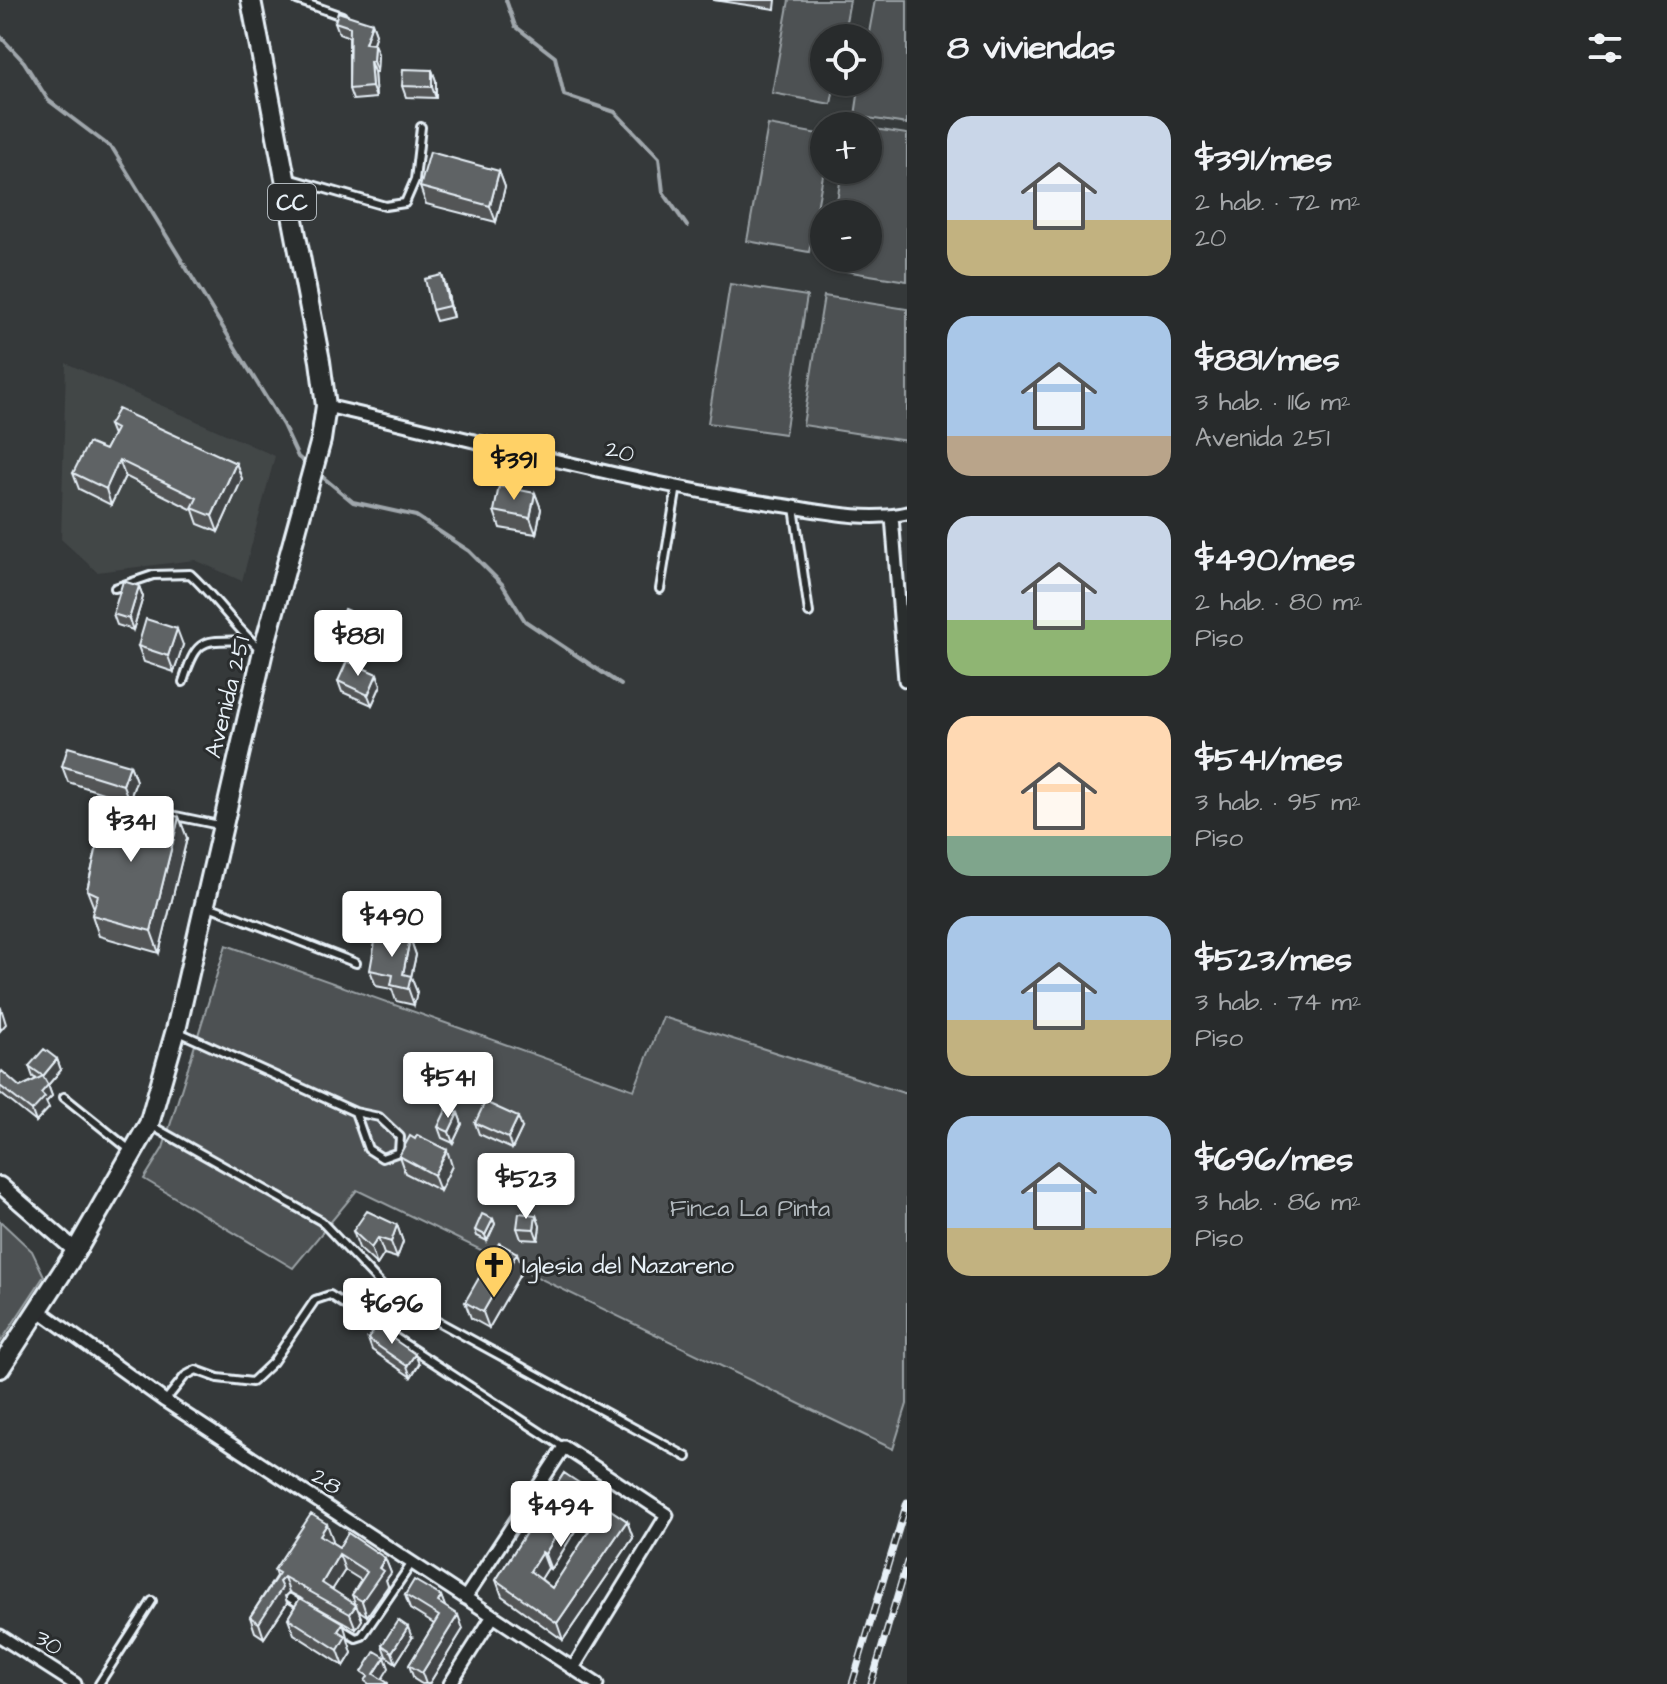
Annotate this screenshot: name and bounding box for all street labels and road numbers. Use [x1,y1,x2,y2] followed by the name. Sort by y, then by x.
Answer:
[268,184,316,220] road number: CC
[602,432,638,472] street label: 20
[196,633,260,762] street label: Avenida 251
[305,1460,348,1504] street label: 28
[28,1621,69,1665] street label: 30

